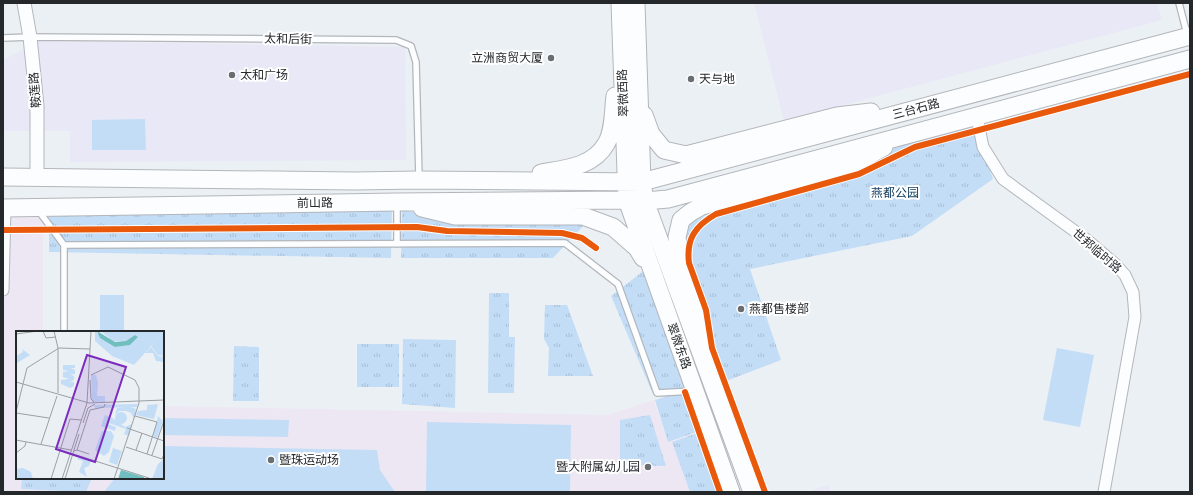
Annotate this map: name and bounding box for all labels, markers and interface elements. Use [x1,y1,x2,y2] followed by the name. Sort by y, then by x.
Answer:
[264,32,312,46] street label: 太和后街
[471,51,543,65] place label: 立洲商贸大厦
[546,53,556,63] marker: 立洲商贸大厦
[240,68,288,82] place label: 太和广场
[615,69,631,117] street label: 翠微西路
[227,70,237,80] marker: 太和广场
[26,71,44,109] street label: 鞍莲路
[699,72,735,86] place label: 天与地
[686,74,696,84] marker: 天与地
[891,96,941,122] street label: 三台石路
[871,186,919,200] park label: 燕都公园
[297,196,333,210] street label: 前山路
[1070,226,1124,276] street label: 世邦临时路
[749,302,809,316] place label: 燕都售楼部
[736,304,746,314] marker: 燕都售楼部
[664,321,694,371] street label: 翠微东路
[16,331,164,479] inset map
[279,453,339,467] place label: 暨珠运动场
[266,455,276,465] marker: 暨珠运动场
[556,460,640,474] place label: 暨大附属幼儿园
[643,462,653,472] marker: 暨大附属幼儿园

